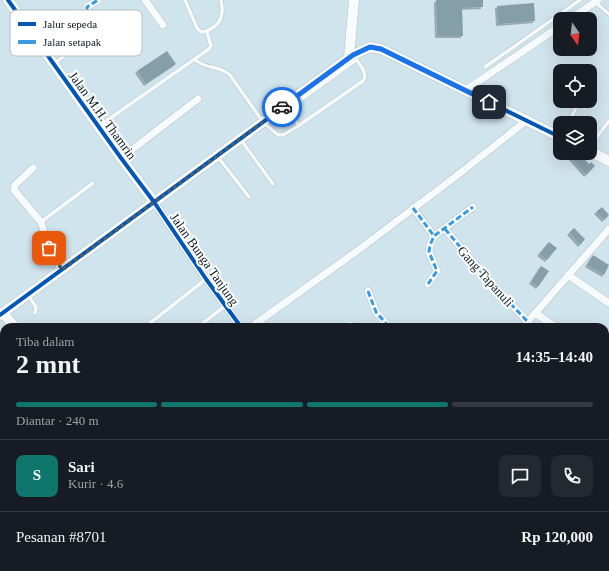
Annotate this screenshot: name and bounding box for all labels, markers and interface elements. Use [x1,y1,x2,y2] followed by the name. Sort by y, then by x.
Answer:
[10,10,142,56] legend
[553,12,597,56] north arrow
[553,12,597,160] map controls
[43,18,97,30] text: Jalur sepeda
[43,36,102,48] text: Jalan setapak
[553,64,597,108] button: locate
[66,68,140,163] street label: Jalan M.H. Thamrin
[472,85,506,119] pin
[262,87,302,127] courier
[478,91,500,113] icon: home
[271,96,293,118] icon: car
[553,116,597,160] button: layers
[167,210,242,309] street label: Jalan Bunga Tanjung
[32,231,66,265] pin
[38,237,60,259] icon: bag
[454,243,517,310] street label: Gang Tapanuli
[16,334,74,349] text: Tiba dalam
[516,349,593,365] text: 14:35–14:40
[16,350,80,379] text: 2 mnt
[16,413,99,428] text: Diantar · 240 m
[499,455,541,497] button: chat
[551,455,593,497] button: phone
[68,459,95,475] text: Sari
[33,467,41,483] text: S
[68,476,123,491] text: Kurir · 4.6
[16,529,106,545] text: Pesanan #8701
[521,529,593,545] text: Rp 120,000

